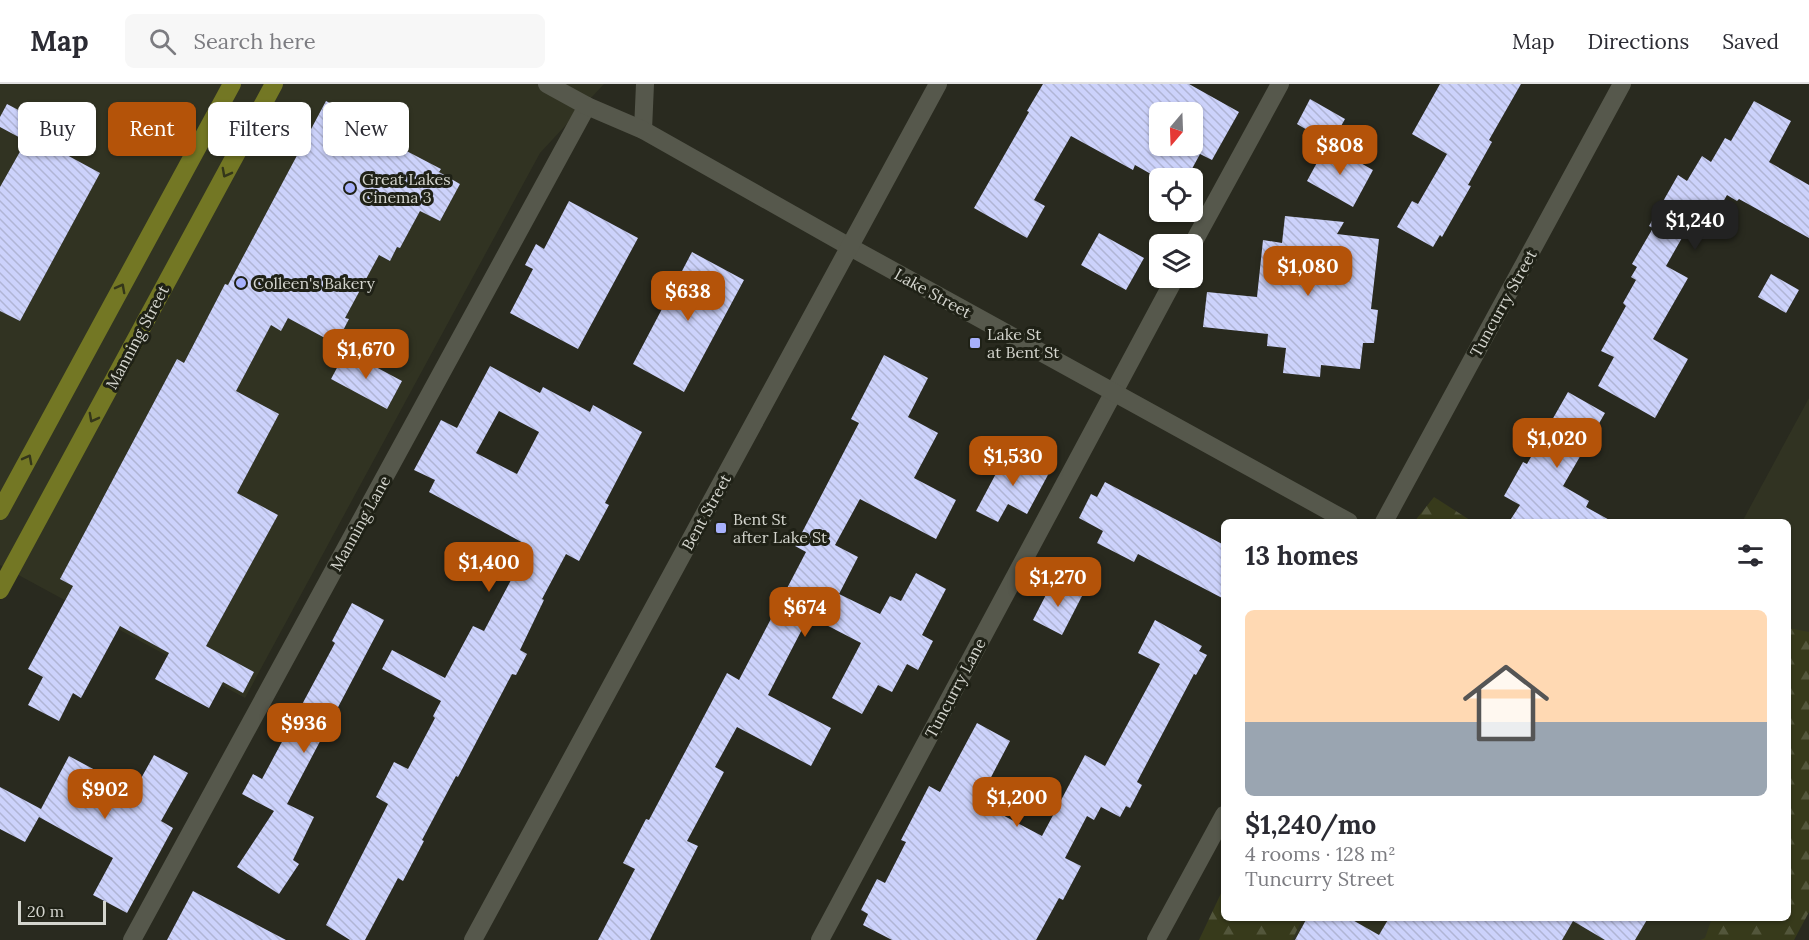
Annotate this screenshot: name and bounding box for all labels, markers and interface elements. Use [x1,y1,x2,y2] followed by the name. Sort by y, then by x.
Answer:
[125,14,545,68] search box
[30,23,89,59] text: Map
[146,25,179,58] icon: search
[194,27,316,55] text: Search here
[1512,28,1555,55] text: Map
[1588,28,1689,55] text: Directions
[1722,28,1779,55] text: Saved
[18,102,96,156] chip: Buy
[108,102,196,156] chip: Rent
[208,102,311,156] chip: Filters
[323,102,409,156] chip: New
[1149,102,1203,156] north arrow
[1149,102,1203,288] map controls
[1304,125,1376,176] pin: $808
[1316,132,1364,157] text: $808
[222,166,233,177] one-way arrow
[1149,168,1203,222] button: locate
[362,169,451,207] place label: Great Lakes Cinema 3
[343,181,357,195] marker: Great Lakes Cinema 3
[1646,200,1744,251] pin: $1,240
[1665,207,1725,232] text: $1,240
[1149,234,1203,288] button: layers
[1465,245,1541,360] street label: Tuncurry Street
[1259,246,1357,297] pin: $1,080
[1277,253,1339,278] text: $1,080
[891,264,976,323] street label: Lake Street
[652,271,724,322] pin: $638
[253,273,376,293] place label: Colleen's Bakery
[234,276,248,290] marker: Colleen's Bakery
[665,278,711,303] text: $638
[101,281,173,392] street label: Manning Street
[114,284,125,294] one-way arrow
[987,324,1060,362] place label: Lake St at Bent St
[317,329,415,380] pin: $1,670
[337,336,395,361] text: $1,670
[968,336,982,350] marker: Lake St at Bent St
[89,412,100,422] one-way arrow
[1508,418,1606,469] pin: $1,020
[1527,425,1587,450] text: $1,020
[964,436,1062,487] pin: $1,530
[983,443,1043,468] text: $1,530
[21,455,32,466] one-way arrow
[677,470,735,554] street label: Bent Street
[326,472,395,574] street label: Manning Lane
[733,509,828,547] place label: Bent St after Lake St
[714,521,728,535] marker: Bent St after Lake St
[1245,539,1358,572] text: 13 homes
[1734,539,1767,572] icon: filters
[440,542,538,593] pin: $1,400
[458,549,520,574] text: $1,400
[1009,557,1107,608] pin: $1,270
[1029,564,1087,589] text: $1,270
[769,587,841,638] pin: $674
[783,594,827,619] text: $674
[920,634,990,741] street label: Tuncurry Lane
[1452,649,1560,757] icon: home
[268,703,340,754] pin: $936
[281,710,327,735] text: $936
[69,769,141,820] pin: $902
[82,776,128,801] text: $902
[968,777,1066,828] pin: $1,200
[987,784,1047,809] text: $1,200
[1245,808,1376,841] text: $1,240/mo
[1245,841,1396,866] text: 4 rooms · 128 m²
[1245,866,1394,891] text: Tuncurry Street
[18,898,106,926] scale bar
[27,901,64,921] text: 20 m

